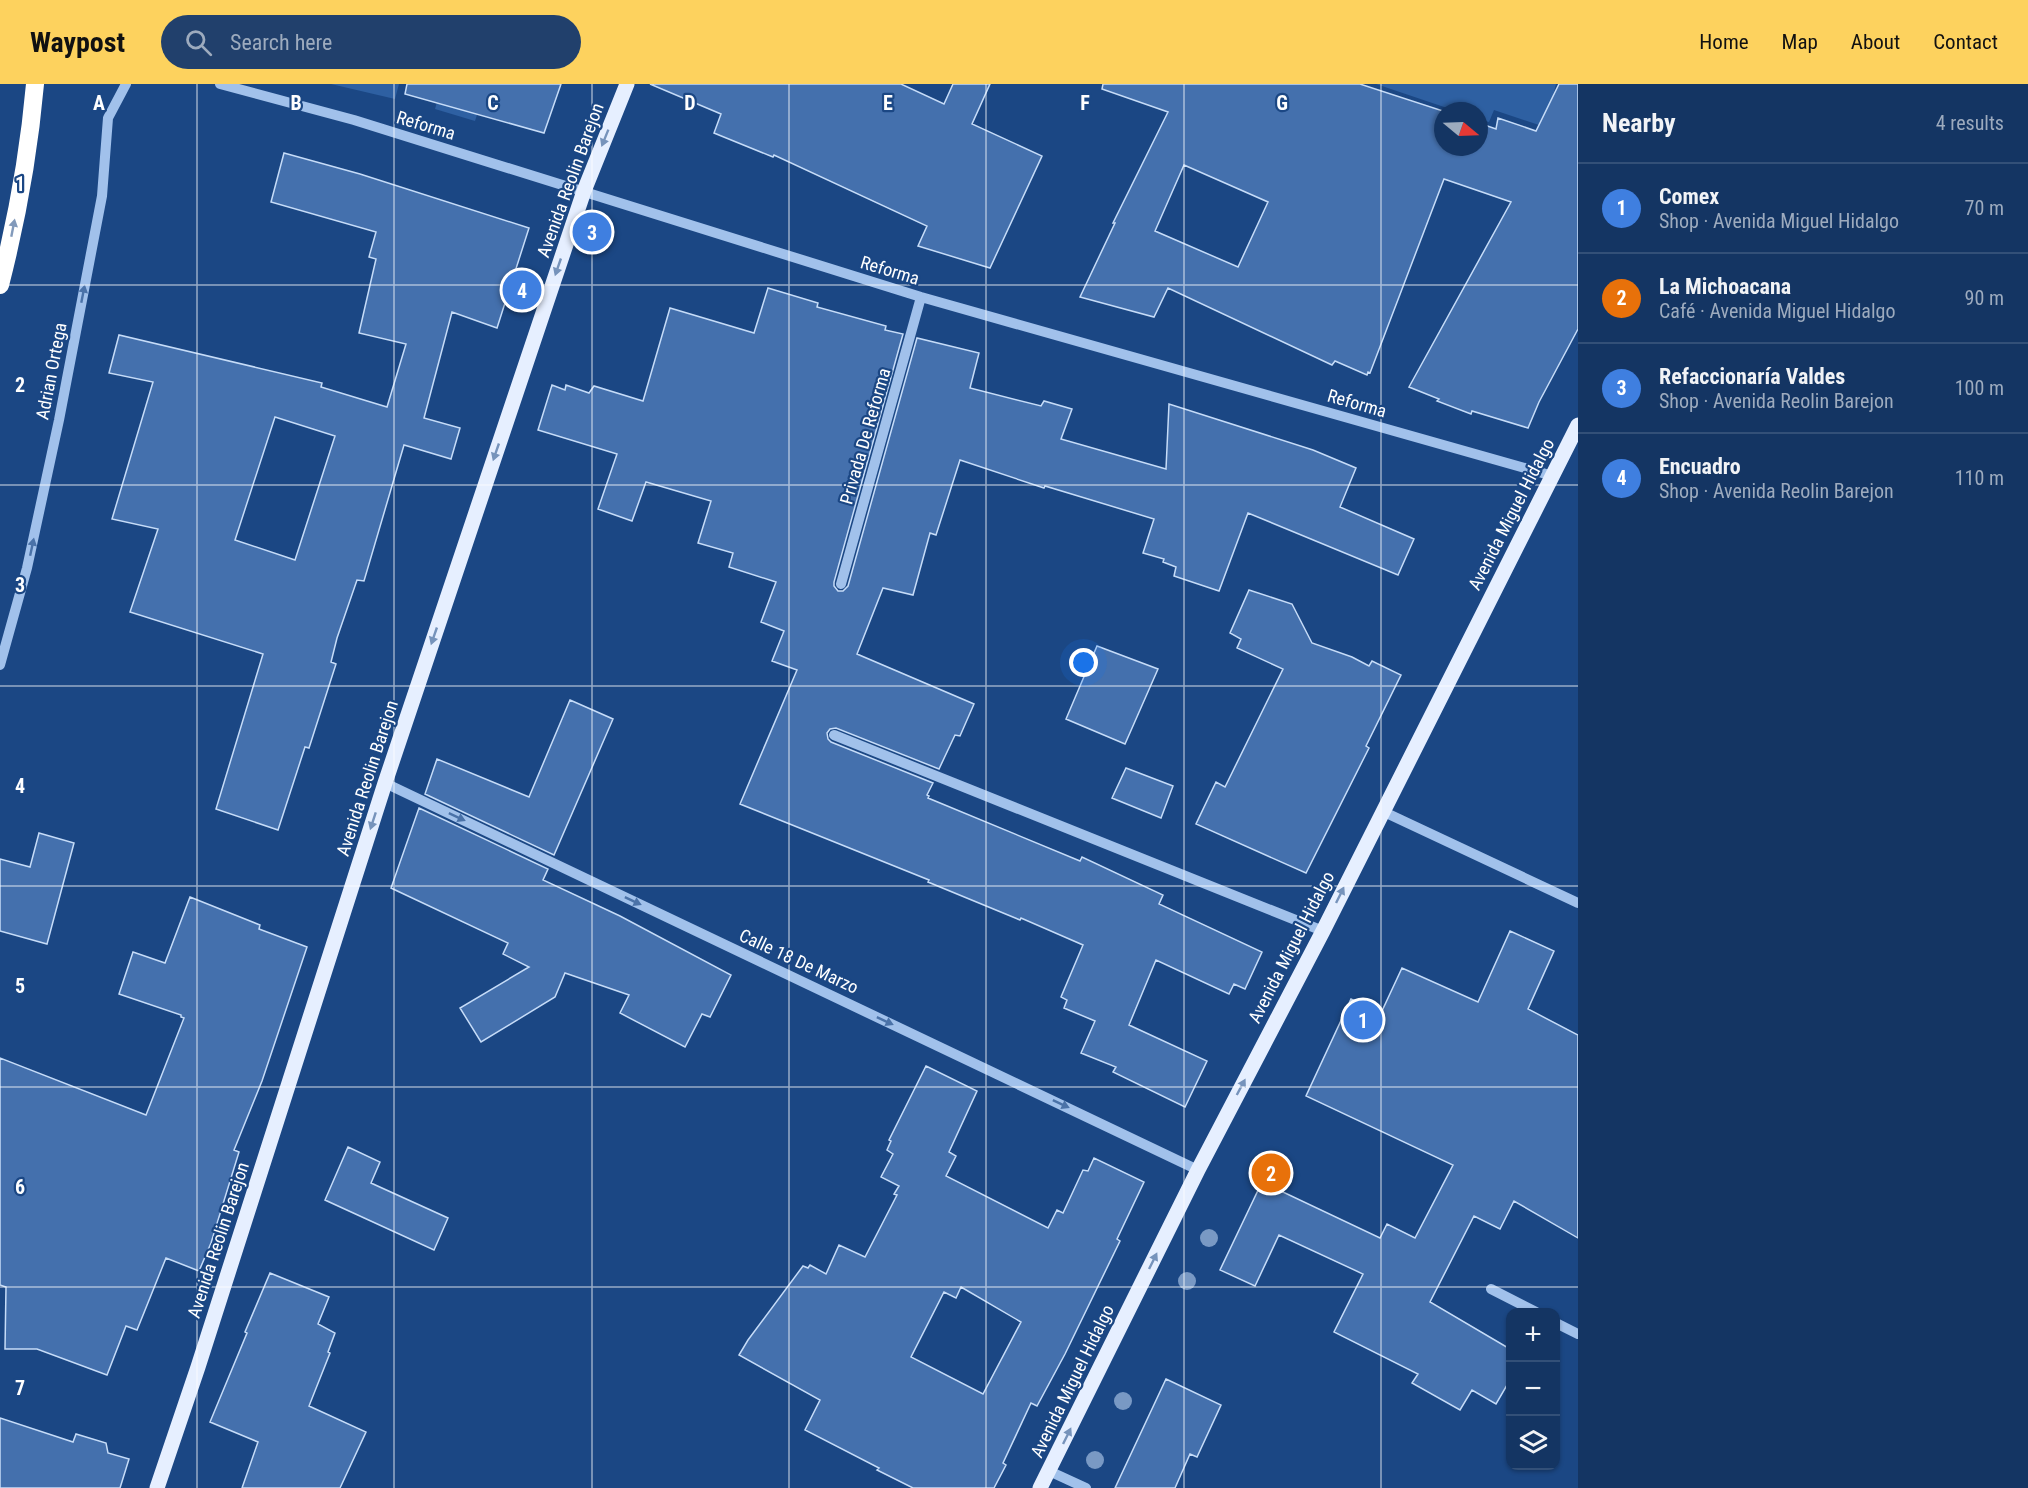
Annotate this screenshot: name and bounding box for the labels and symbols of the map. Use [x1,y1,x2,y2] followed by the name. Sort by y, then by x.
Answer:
[93,91,105,115] text: A
[290,91,302,115] text: B
[487,91,499,115] text: C
[684,91,696,115] text: D
[883,91,893,115] text: E
[1080,91,1090,115] text: F
[1276,91,1288,115] text: G
[532,100,608,260] street label: Avenida Reolin Barejon
[1434,102,1488,156] north arrow
[394,106,458,144] street label: Reforma
[600,129,610,147] one-way arrow
[15,172,25,196] text: 1
[572,210,612,254] pin: 3
[9,218,18,237] one-way arrow
[858,251,922,289] street label: Reforma
[553,258,563,276] one-way arrow
[502,268,542,312] pin: 4
[79,285,88,304] one-way arrow
[31,321,71,421] street label: Adrian Ortega
[836,365,894,507] street label: Privada De Reforma
[15,373,25,397] text: 2
[1325,385,1389,421] street label: Reforma
[1464,435,1558,593] street label: Avenida Miguel Hidalgo
[491,443,501,461] one-way arrow
[27,538,37,557] one-way arrow
[15,573,25,597] text: 3
[429,627,439,645] one-way arrow
[1069,648,1098,677] your location
[332,697,402,859] street label: Avenida Reolin Barejon
[15,774,25,798] text: 4
[368,812,377,830] one-way arrow
[449,812,466,822] one-way arrow
[1244,868,1338,1026] street label: Avenida Miguel Hidalgo
[1336,887,1345,904] one-way arrow
[625,896,642,905] one-way arrow
[736,924,862,998] street label: Calle 18 De Marzo
[15,974,25,998] text: 5
[1344,998,1382,1042] pin: 1
[876,1015,894,1025] one-way arrow
[1236,1078,1246,1095] one-way arrow
[1053,1100,1070,1109] one-way arrow
[1252,1150,1290,1196] pin: 2
[183,1159,253,1321] street label: Avenida Reolin Barejon
[15,1175,25,1199] text: 6
[1148,1252,1158,1269] one-way arrow
[1026,1301,1118,1461] street label: Avenida Miguel Hidalgo
[15,1376,25,1400] text: 7
[1062,1427,1071,1444] one-way arrow

